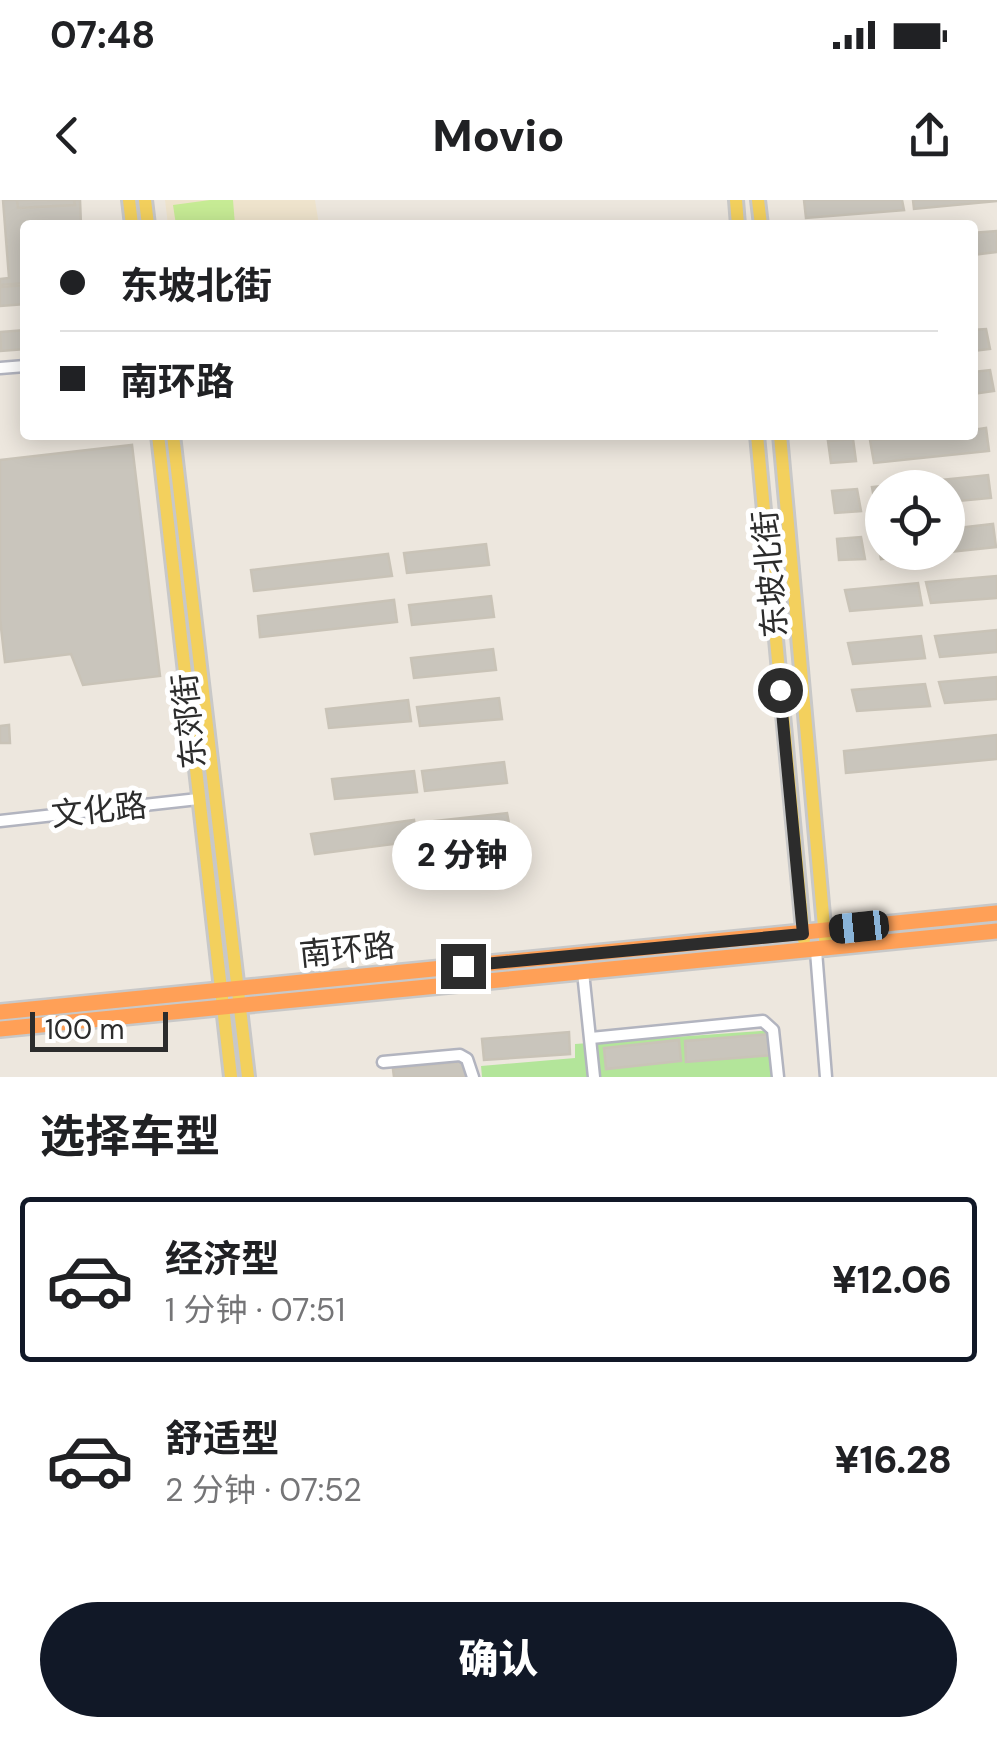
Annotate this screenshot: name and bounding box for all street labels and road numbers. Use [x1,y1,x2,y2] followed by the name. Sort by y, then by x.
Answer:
[744,508,796,640] street label: 东坡北街
[163,671,215,771] street label: 东郊街
[49,784,149,836] street label: 文化路
[297,924,397,976] street label: 南环路

